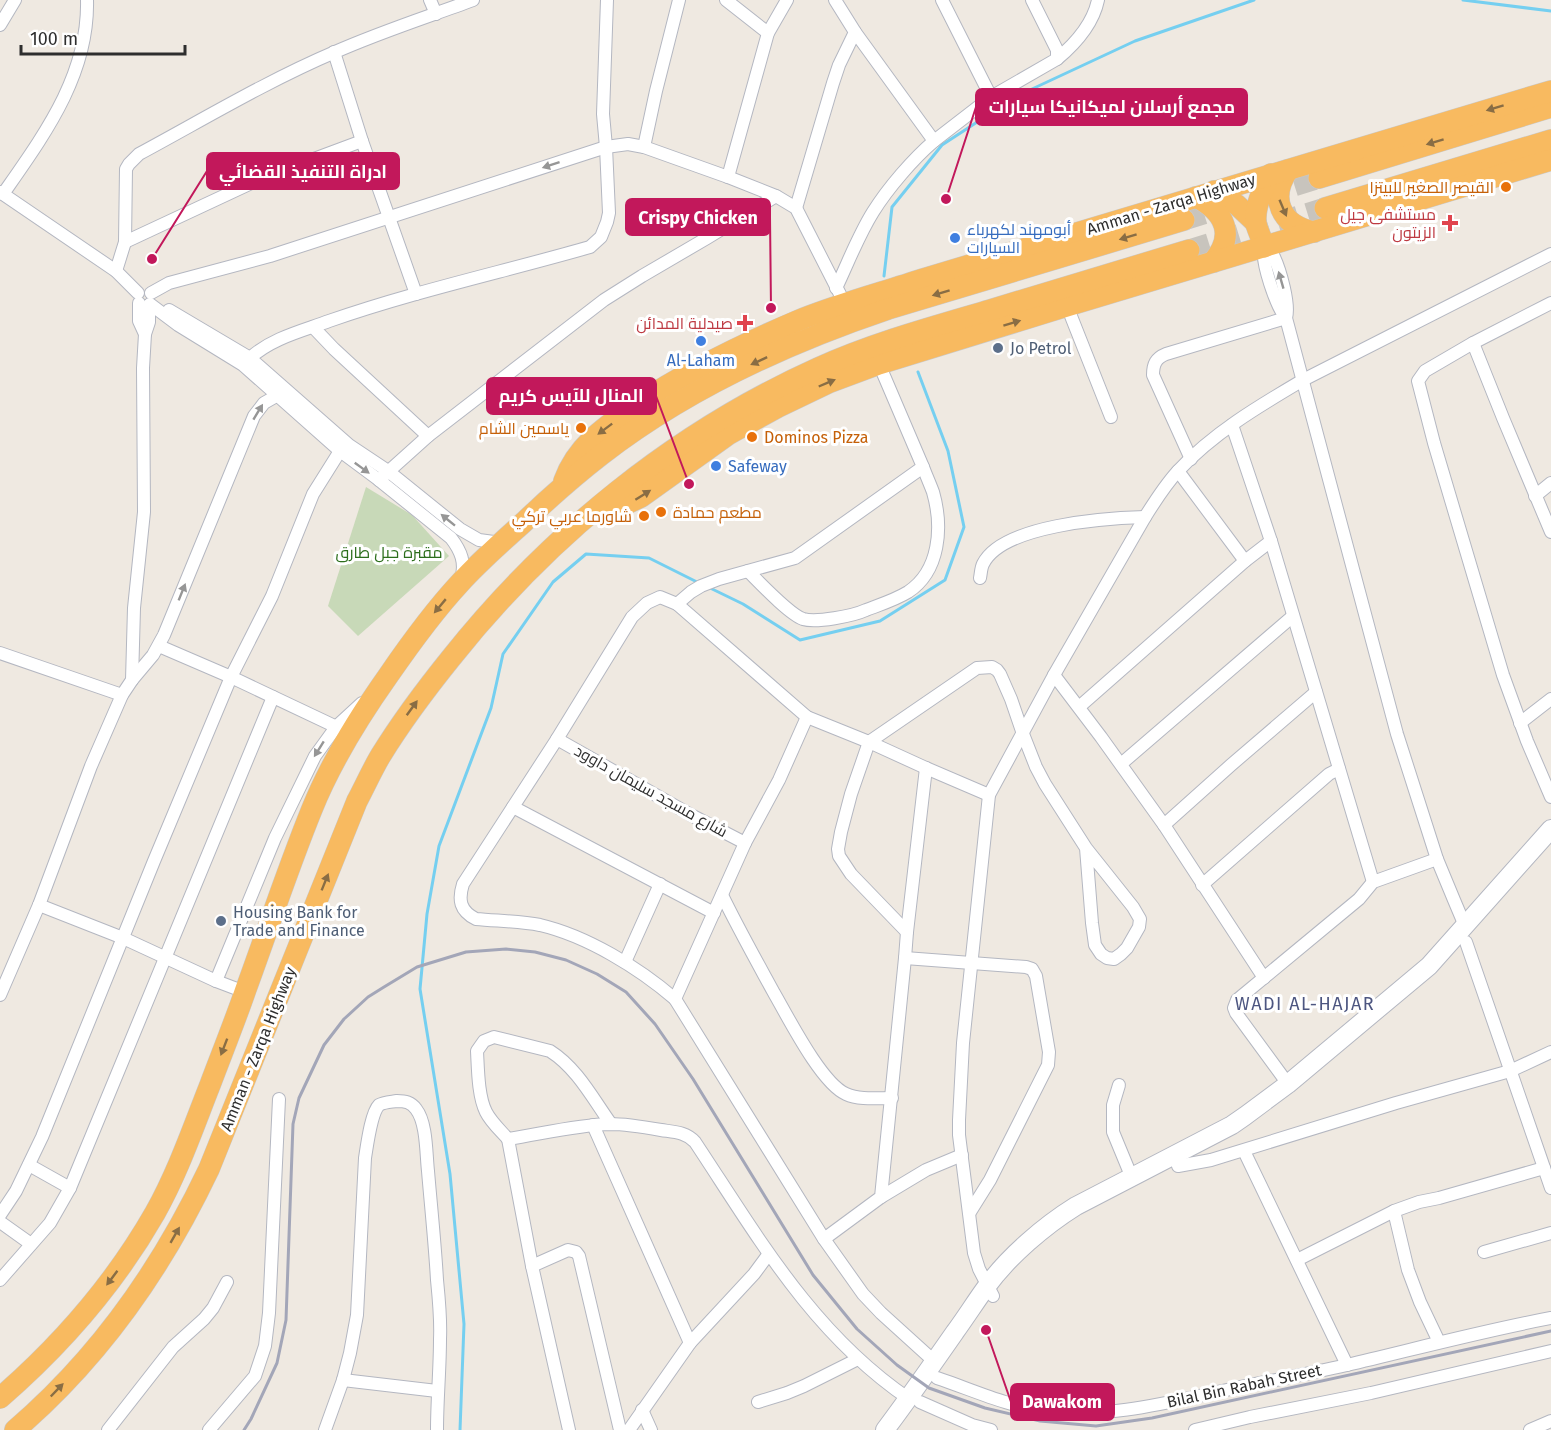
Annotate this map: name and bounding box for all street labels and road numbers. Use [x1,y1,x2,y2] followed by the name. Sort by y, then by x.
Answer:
[1084,169,1258,239] street label: Amman - Zarqa Highway
[570,741,731,843] street label: شارع مسجد سليمان داوود
[216,964,300,1134] street label: Amman - Zarqa Highway
[1165,1360,1323,1412] street label: Bilal Bin Rabah Street

